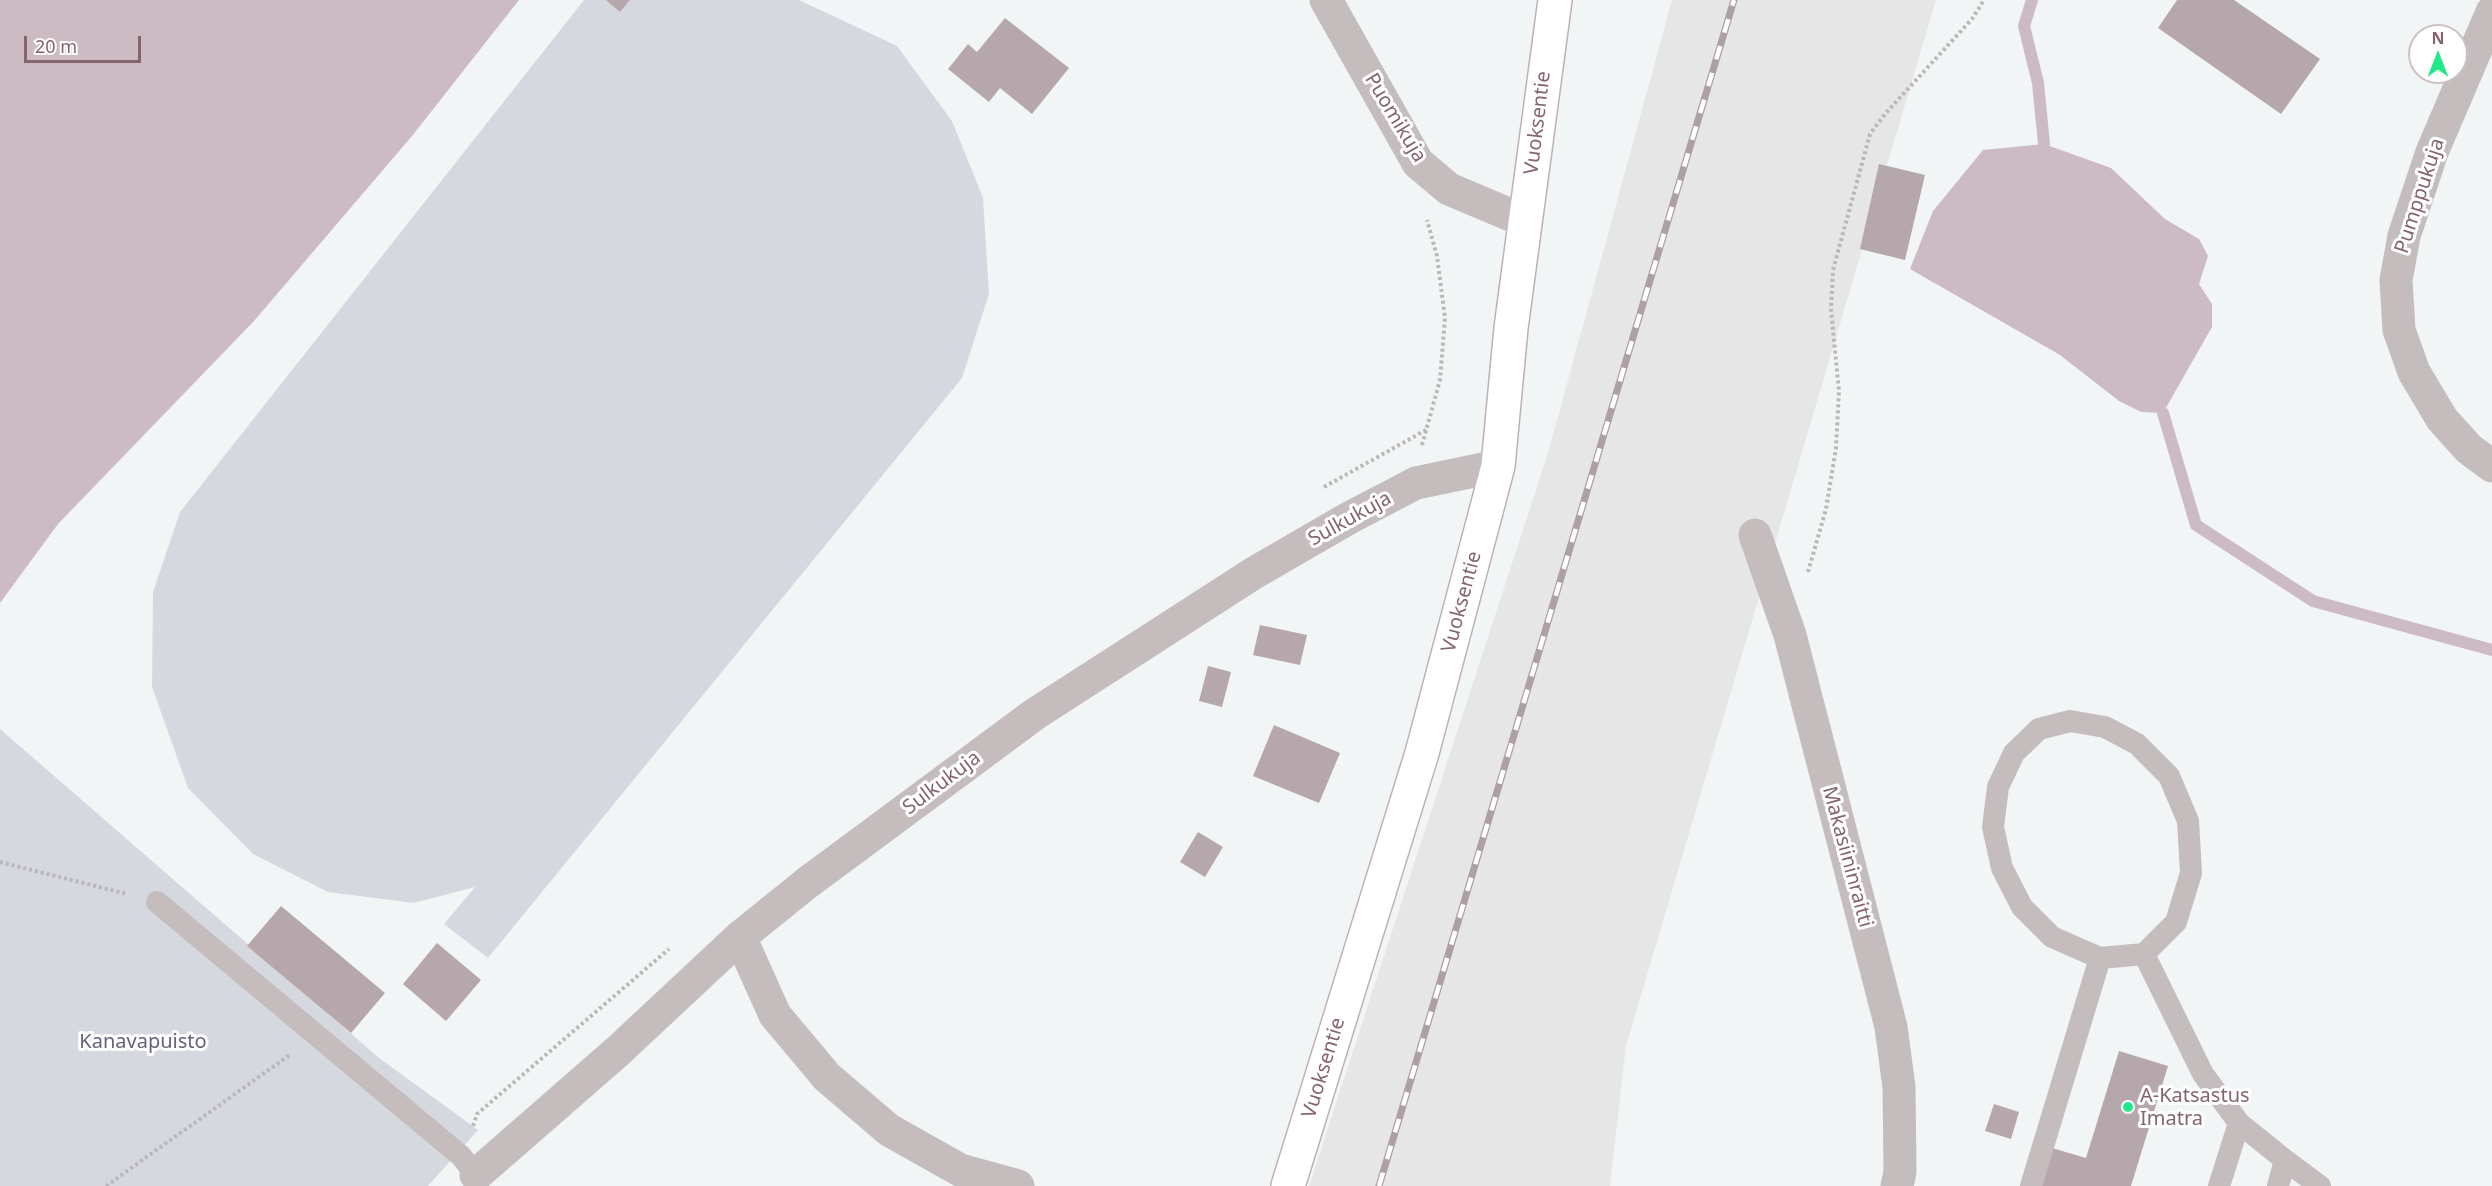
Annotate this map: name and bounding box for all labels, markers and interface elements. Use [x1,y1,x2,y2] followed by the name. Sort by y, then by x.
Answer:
[27,24,144,62] scale bar
[2408,24,2468,84] north arrow
[2431,27,2445,49] text: N
[35,34,77,58] text: 20 m
[1359,69,1431,167] street label: Puomikuja
[1520,70,1556,176] street label: Vuoksentie
[2390,135,2450,257] street label: Pumppukuja
[1304,486,1396,552] street label: Sulkukuja
[1437,549,1487,655] street label: Vuoksentie
[898,746,986,820] street label: Sulkukuja
[1817,784,1877,930] street label: Makasiininraitti
[1297,1015,1351,1121] street label: Vuoksentie
[79,1030,207,1054] park label: Kanavapuisto
[2140,1084,2250,1131] place label: A-Katsastus Imatra
[2121,1100,2135,1114] marker: A-Katsastus Imatra

